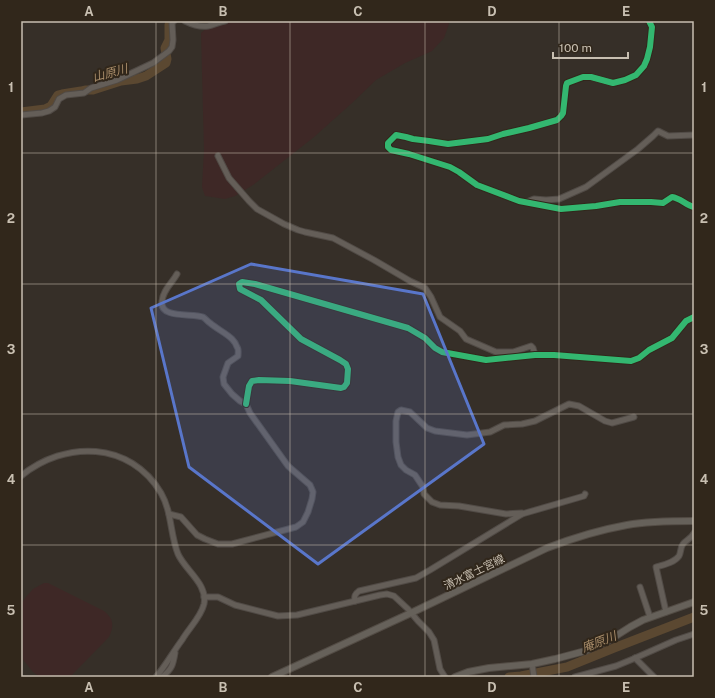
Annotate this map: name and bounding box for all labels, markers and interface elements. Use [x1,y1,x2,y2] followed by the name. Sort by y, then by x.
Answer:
[84,4,94,19] text: A
[219,4,228,19] text: B
[353,4,363,19] text: C
[487,4,497,19] text: D
[622,4,630,19] text: E
[553,34,628,60] scale bar
[559,41,592,55] text: 100 m
[91,61,131,84] water label: 山原川
[8,80,14,95] text: 1
[701,80,707,95] text: 1
[7,211,15,226] text: 2
[700,211,708,226] text: 2
[7,342,16,357] text: 3
[700,342,709,357] text: 3
[7,472,16,487] text: 4
[700,472,709,487] text: 4
[442,552,506,592] street label: 清水富士宮線
[7,603,16,618] text: 5
[700,603,709,618] text: 5
[580,628,620,655] water label: 庵原川
[84,680,94,695] text: A
[219,680,228,695] text: B
[353,680,363,695] text: C
[487,680,497,695] text: D
[622,680,630,695] text: E

